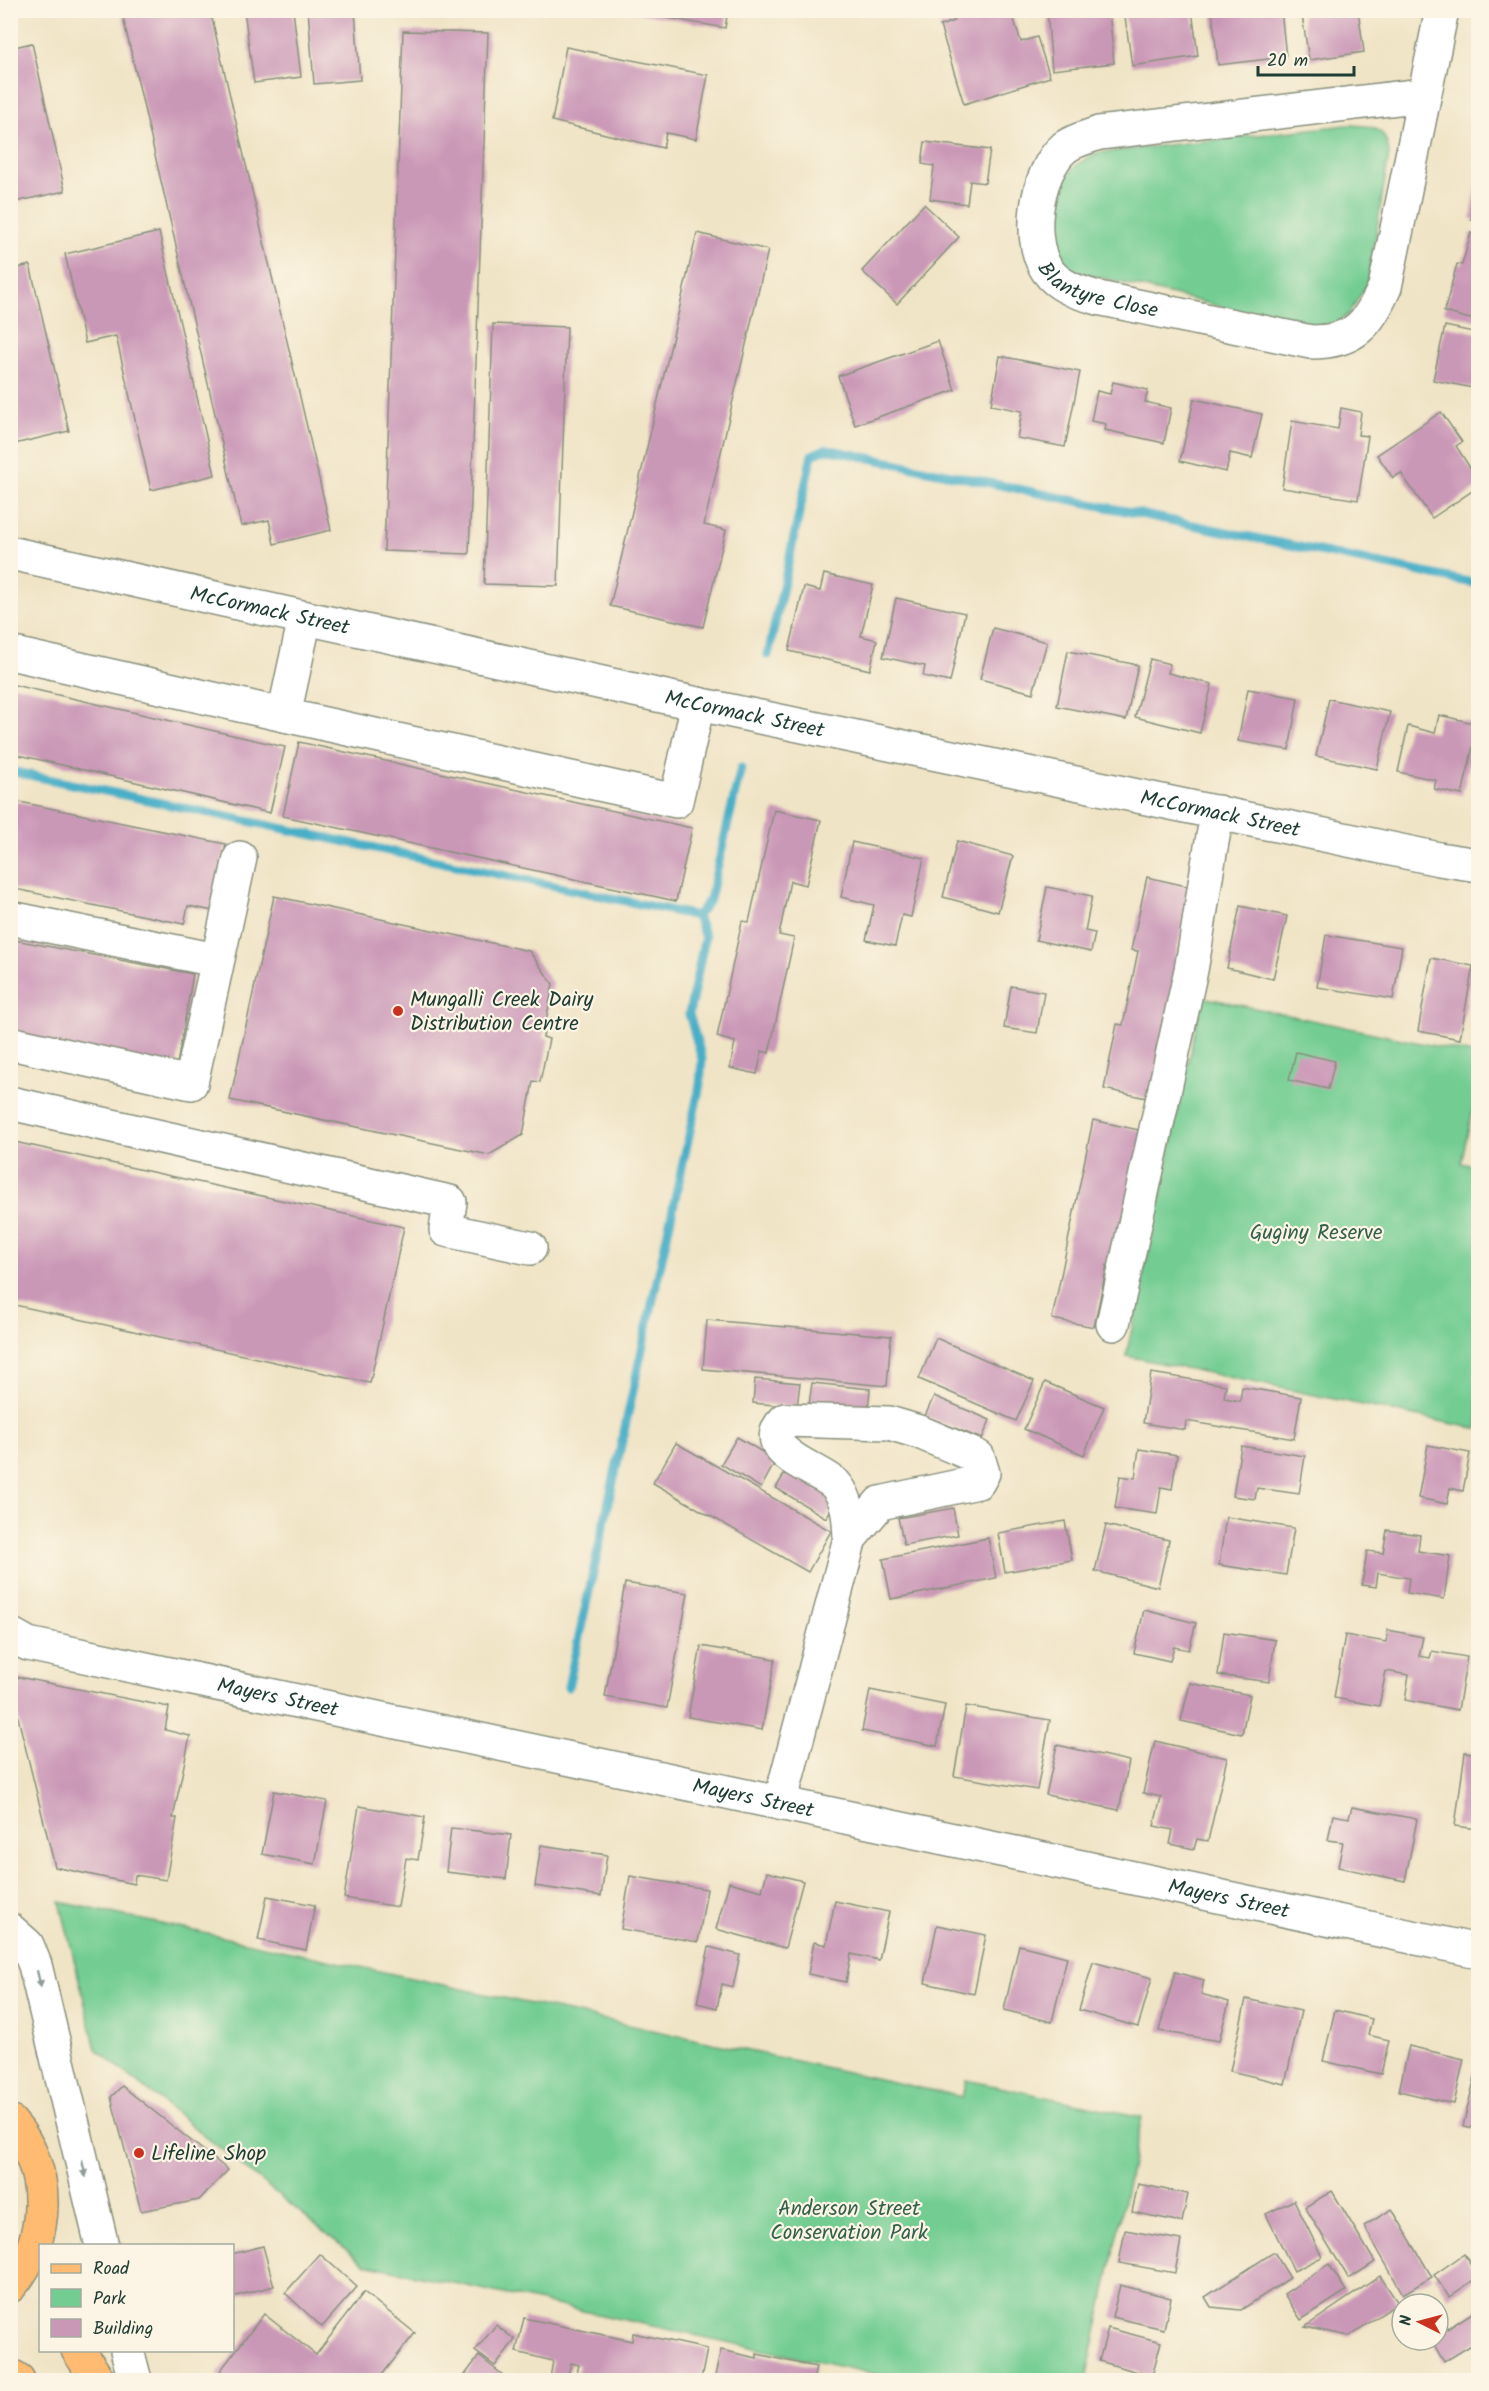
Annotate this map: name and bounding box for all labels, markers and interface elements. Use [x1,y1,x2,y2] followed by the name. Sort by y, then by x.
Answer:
[1258,39,1354,77] scale bar
[1267,47,1308,76] text: 20 m
[1028,255,1161,328] street label: Blantyre Close
[187,578,353,645] street label: McCormack Street
[661,682,828,748] street label: McCormack Street
[1137,782,1304,848] street label: McCormack Street
[410,984,593,1041] place label: Mungalli Creek Dairy Distribution Centre
[391,1004,405,1018] marker: Mungalli Creek Dairy Distribution Centre
[1250,1217,1383,1250] park label: Guginy Reserve
[214,1669,342,1727] street label: Mayers Street
[689,1770,818,1828] street label: Mayers Street
[1165,1871,1293,1929] street label: Mayers Street
[34,1970,44,1988] one-way arrow
[151,2138,266,2171] place label: Lifeline Shop
[132,2146,146,2160] marker: Lifeline Shop
[79,2159,89,2178] one-way arrow
[770,2193,928,2250] park label: Anderson Street Conservation Park
[39,2244,234,2352] legend
[93,2255,130,2284] text: Road
[93,2285,126,2314] text: Park
[1390,2292,1450,2352] north arrow
[1394,2314,1420,2327] text: N
[93,2315,153,2344] text: Building

